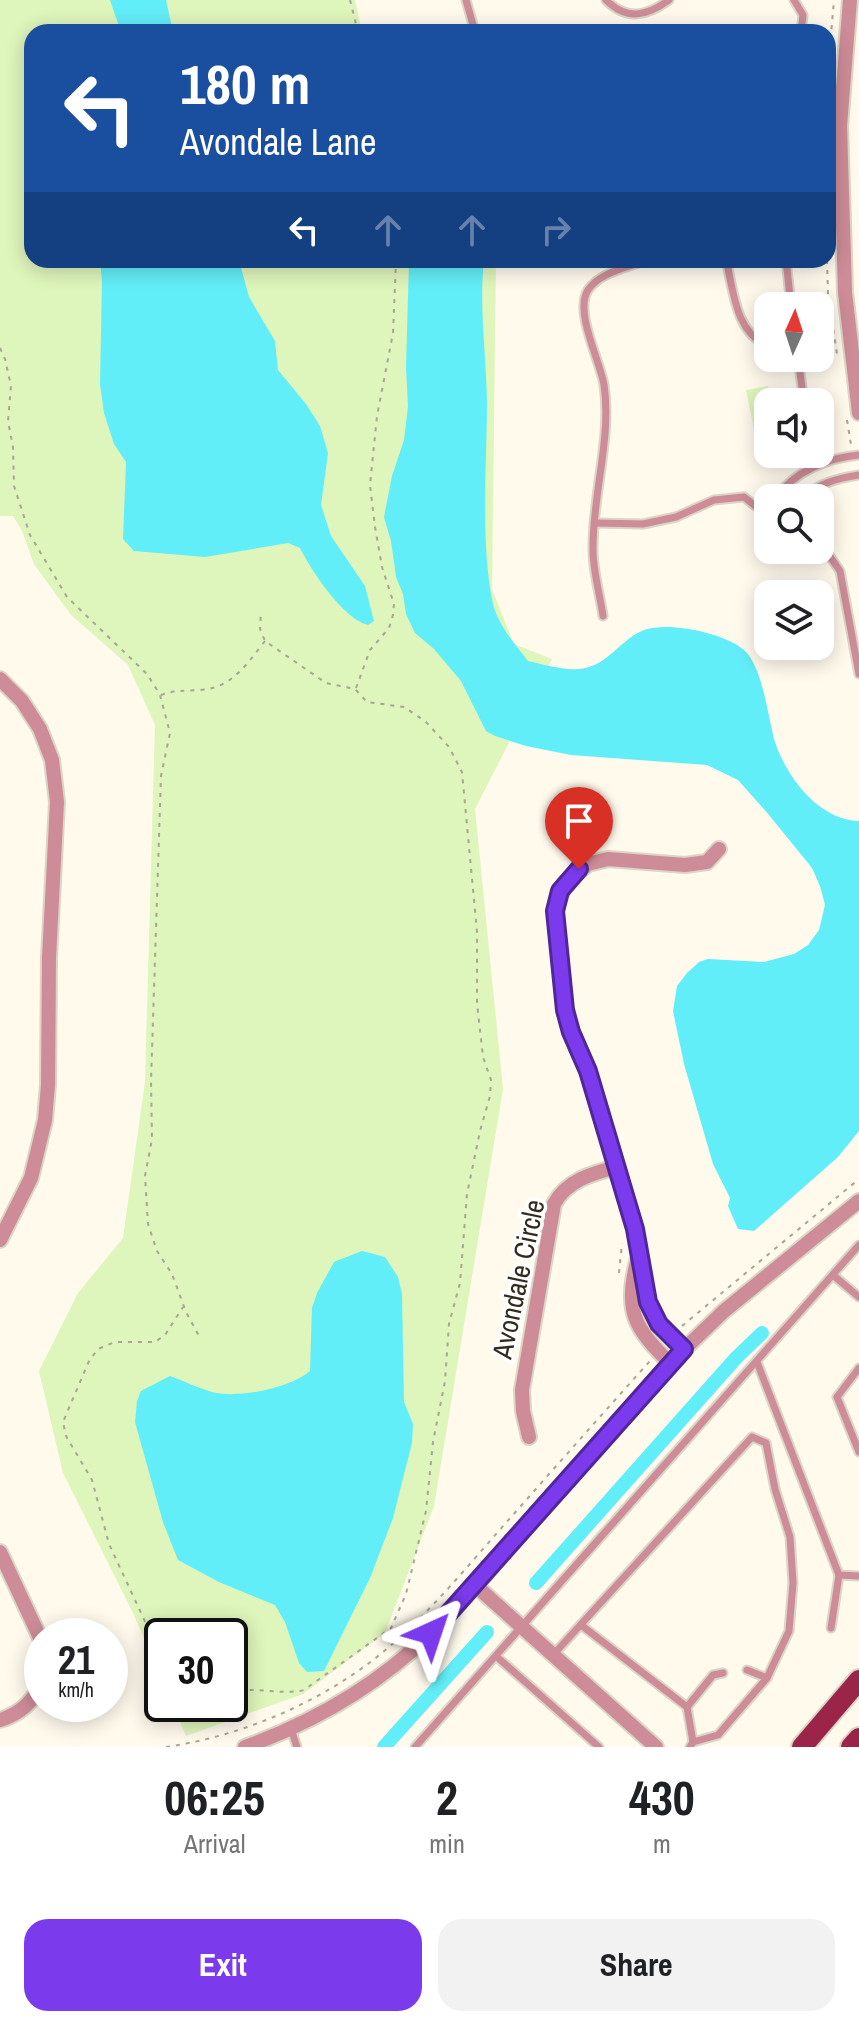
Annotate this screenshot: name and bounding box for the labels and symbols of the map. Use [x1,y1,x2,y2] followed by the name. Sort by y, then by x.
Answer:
[754,292,834,372] north arrow
[545,787,613,869] pin
[482,1196,553,1363] street label: Avondale Circle
[389,1591,473,1675] position arrow
[144,1618,248,1722] speed limit sign: 30

